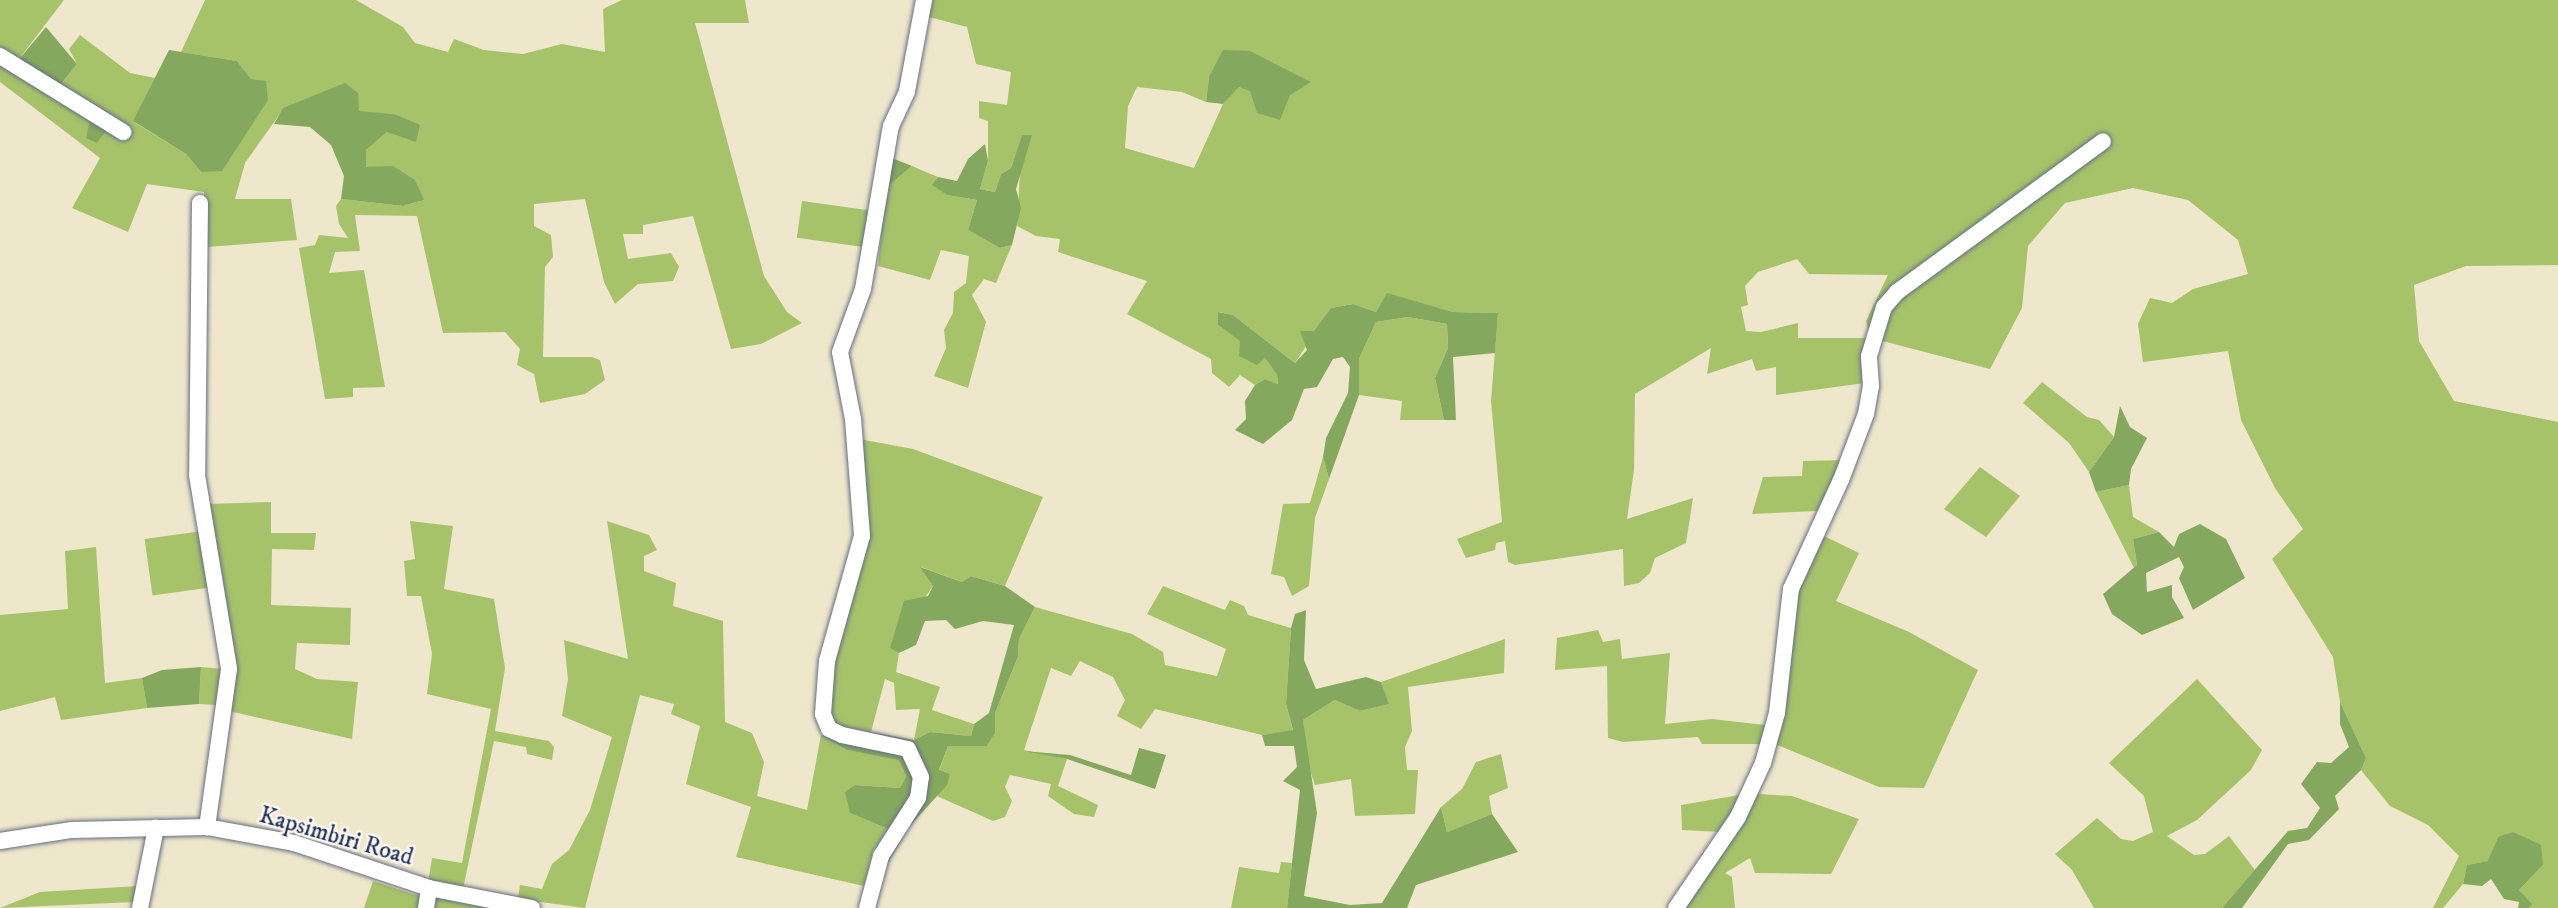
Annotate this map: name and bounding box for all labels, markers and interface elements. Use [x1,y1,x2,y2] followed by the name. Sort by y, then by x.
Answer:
[256,801,416,873] street label: Kapsimbiri Road

